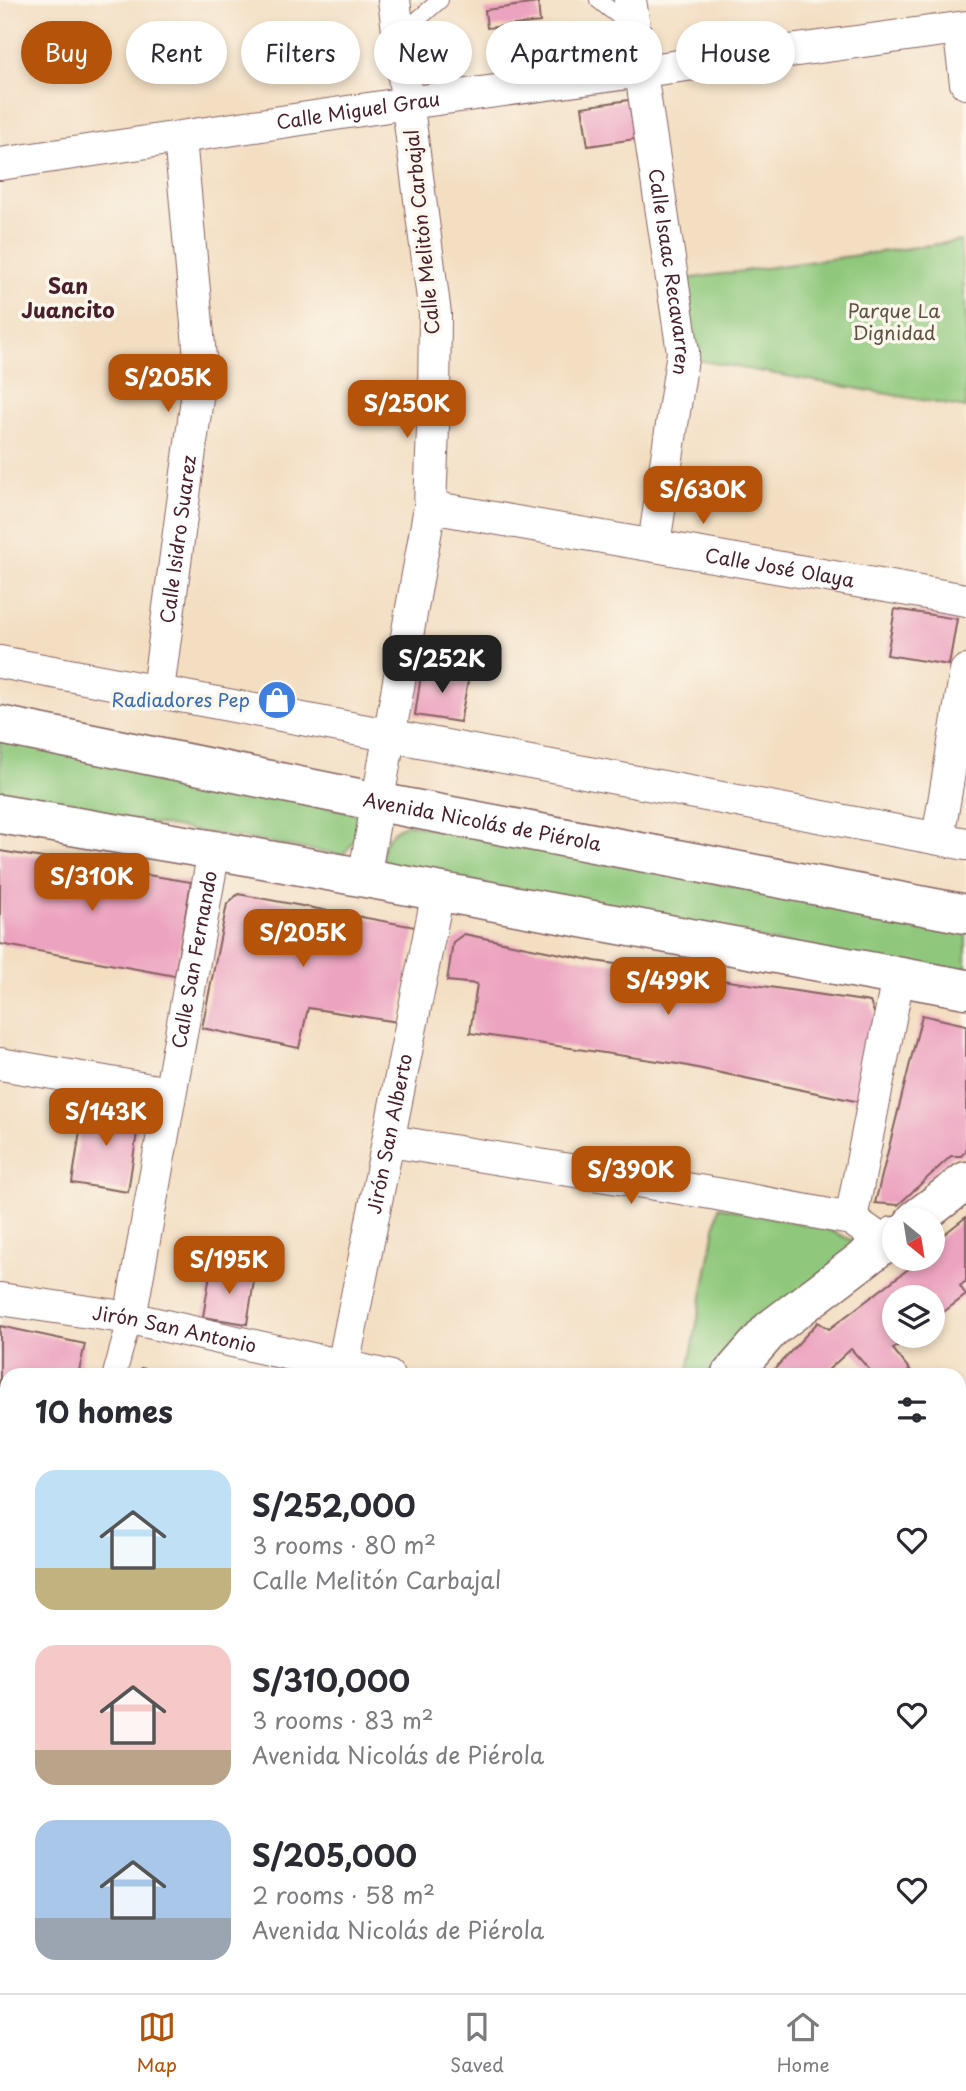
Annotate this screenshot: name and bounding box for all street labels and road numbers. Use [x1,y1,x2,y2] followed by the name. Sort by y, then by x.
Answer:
[274,84,441,136] street label: Calle Miguel Grau
[396,128,446,336] street label: Calle Melitón Carbajal
[643,166,698,377] street label: Calle Isaac Recavarren
[152,453,202,625] street label: Calle Isidro Suarez
[703,540,857,593] street label: Calle José Olaya
[361,784,604,857] street label: Avenida Nicolás de Piérola
[164,869,223,1051] street label: Calle San Fernando
[359,1051,418,1216] street label: Jirón San Alberto
[91,1298,259,1359] street label: Jirón San Antonio

